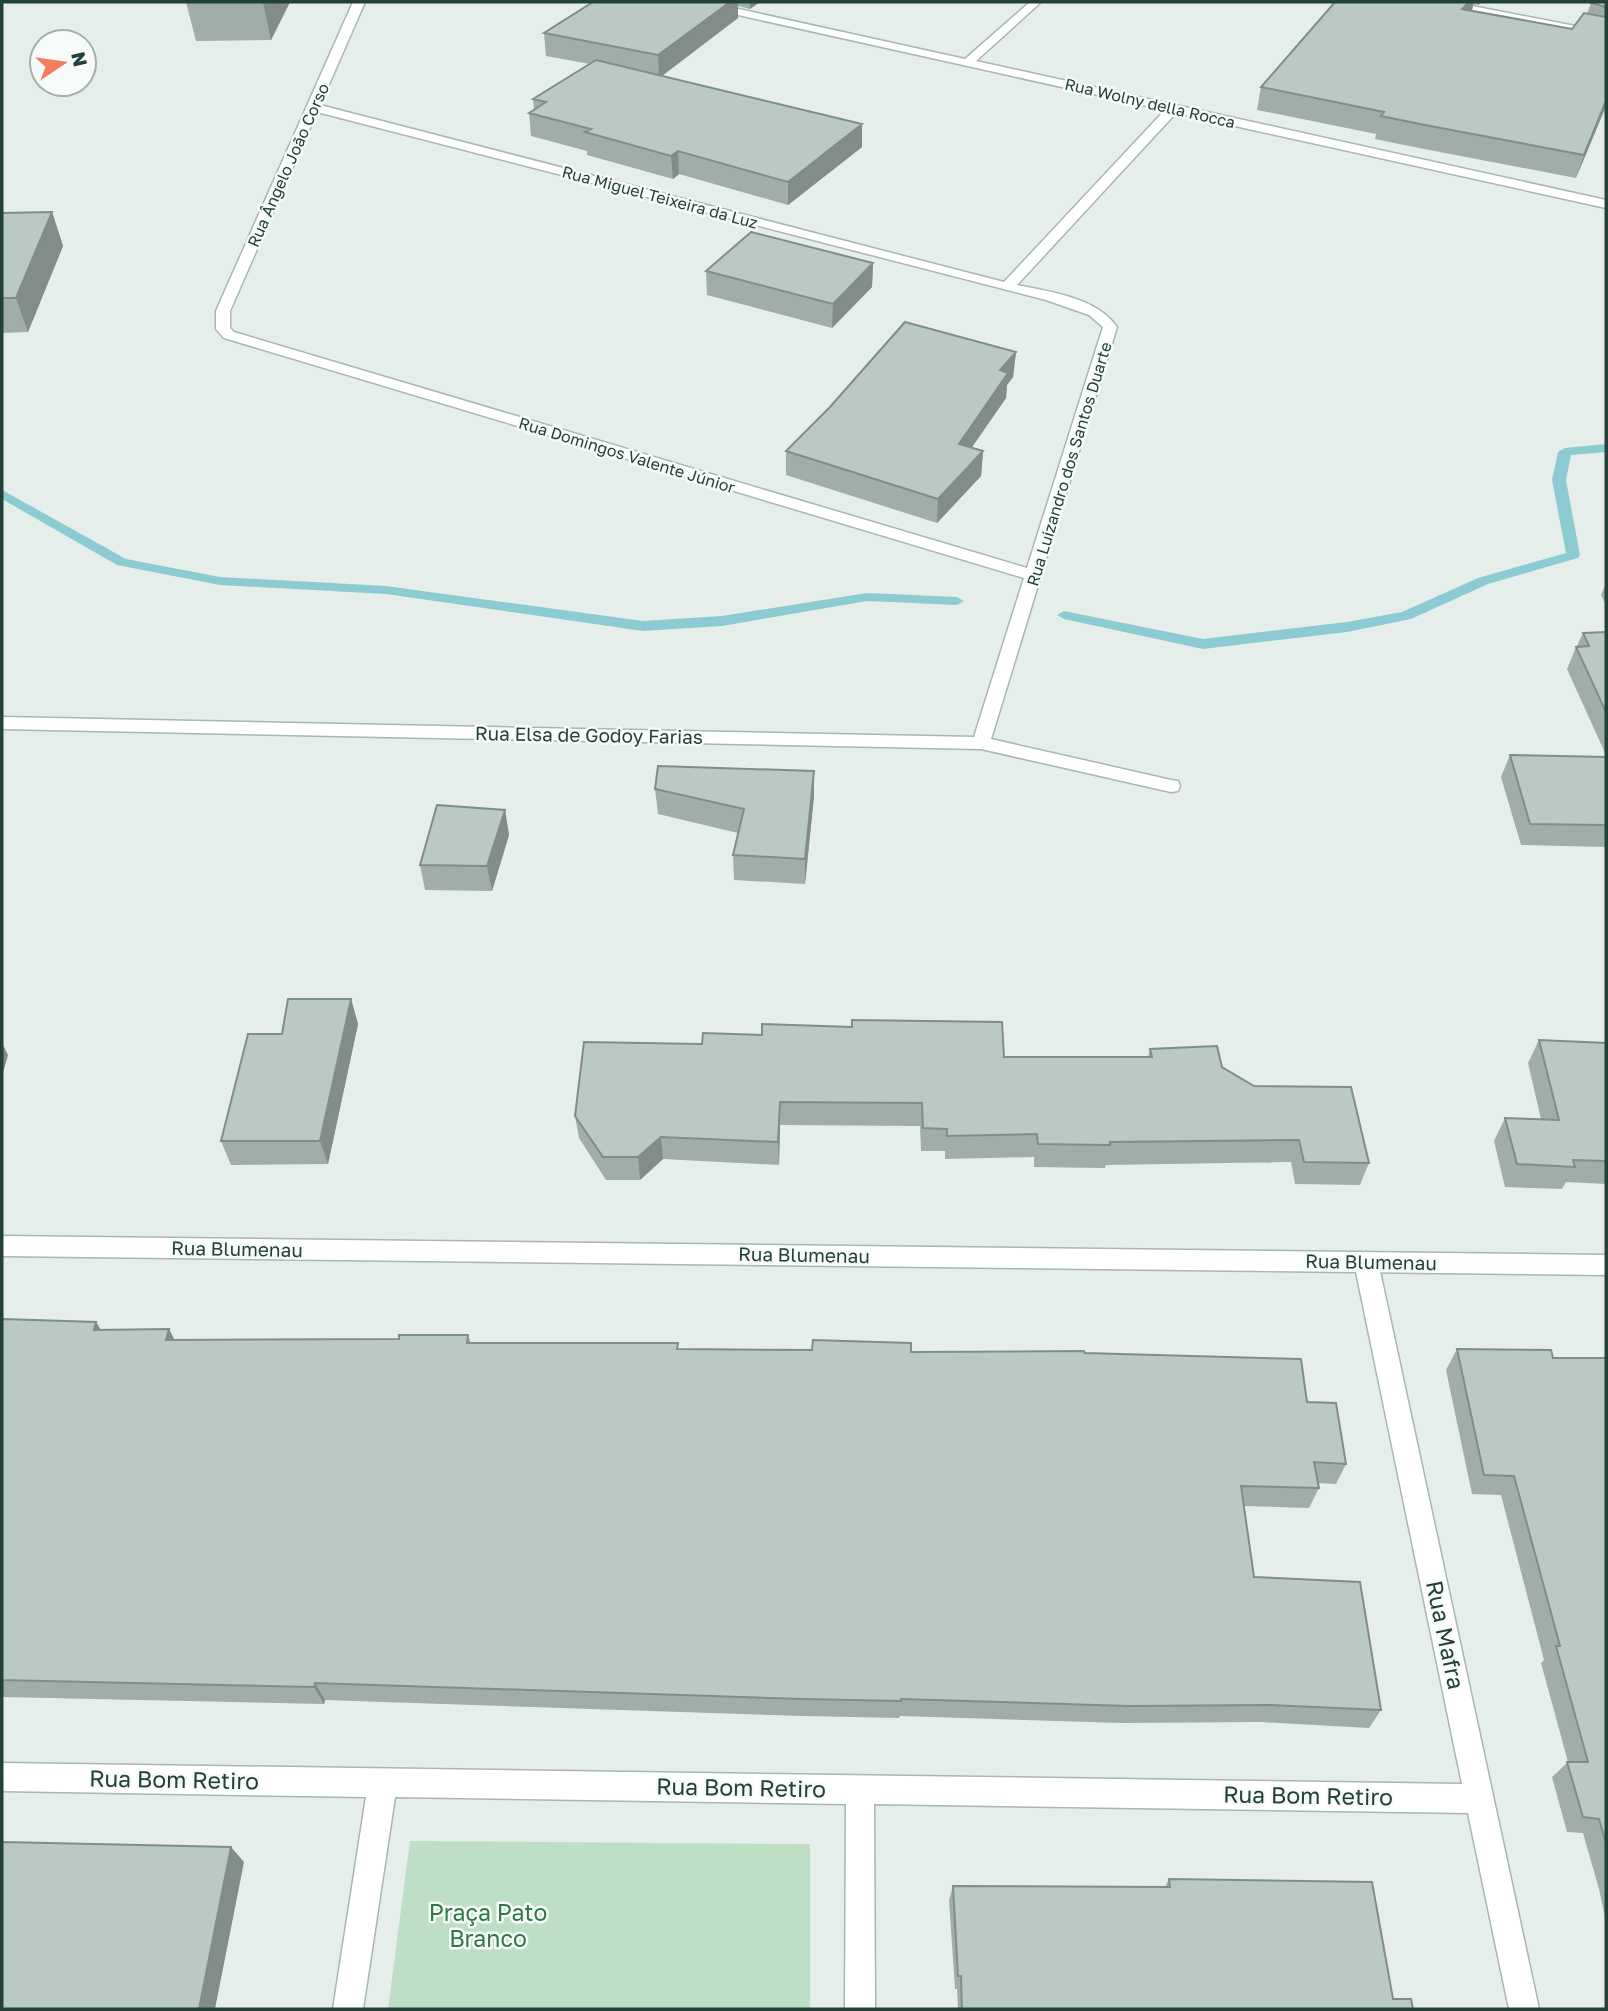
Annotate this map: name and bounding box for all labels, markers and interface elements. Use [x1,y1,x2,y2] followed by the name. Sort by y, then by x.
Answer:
[28,28,98,98] north arrow
[67,49,93,69] text: N
[1063,74,1237,132] street label: Rua Wolny della Rocca
[243,80,333,250] street label: Rua Ângelo João Corso
[560,161,760,233] street label: Rua Miguel Teixeira da Luz
[1022,340,1116,588] street label: Rua Luizandro dos Santos Duarte
[516,413,738,497] street label: Rua Domingos Valente Júnior
[475,721,703,748] street label: Rua Elsa de Godoy Farias
[171,1236,303,1261] street label: Rua Blumenau
[738,1242,870,1267] street label: Rua Blumenau
[1305,1249,1437,1274] street label: Rua Blumenau
[1421,1578,1471,1692] street label: Rua Mafra
[89,1764,259,1794] street label: Rua Bom Retiro
[656,1772,826,1802] street label: Rua Bom Retiro
[1223,1780,1393,1810] street label: Rua Bom Retiro
[429,1898,547,1952] park label: Praça Pato Branco

